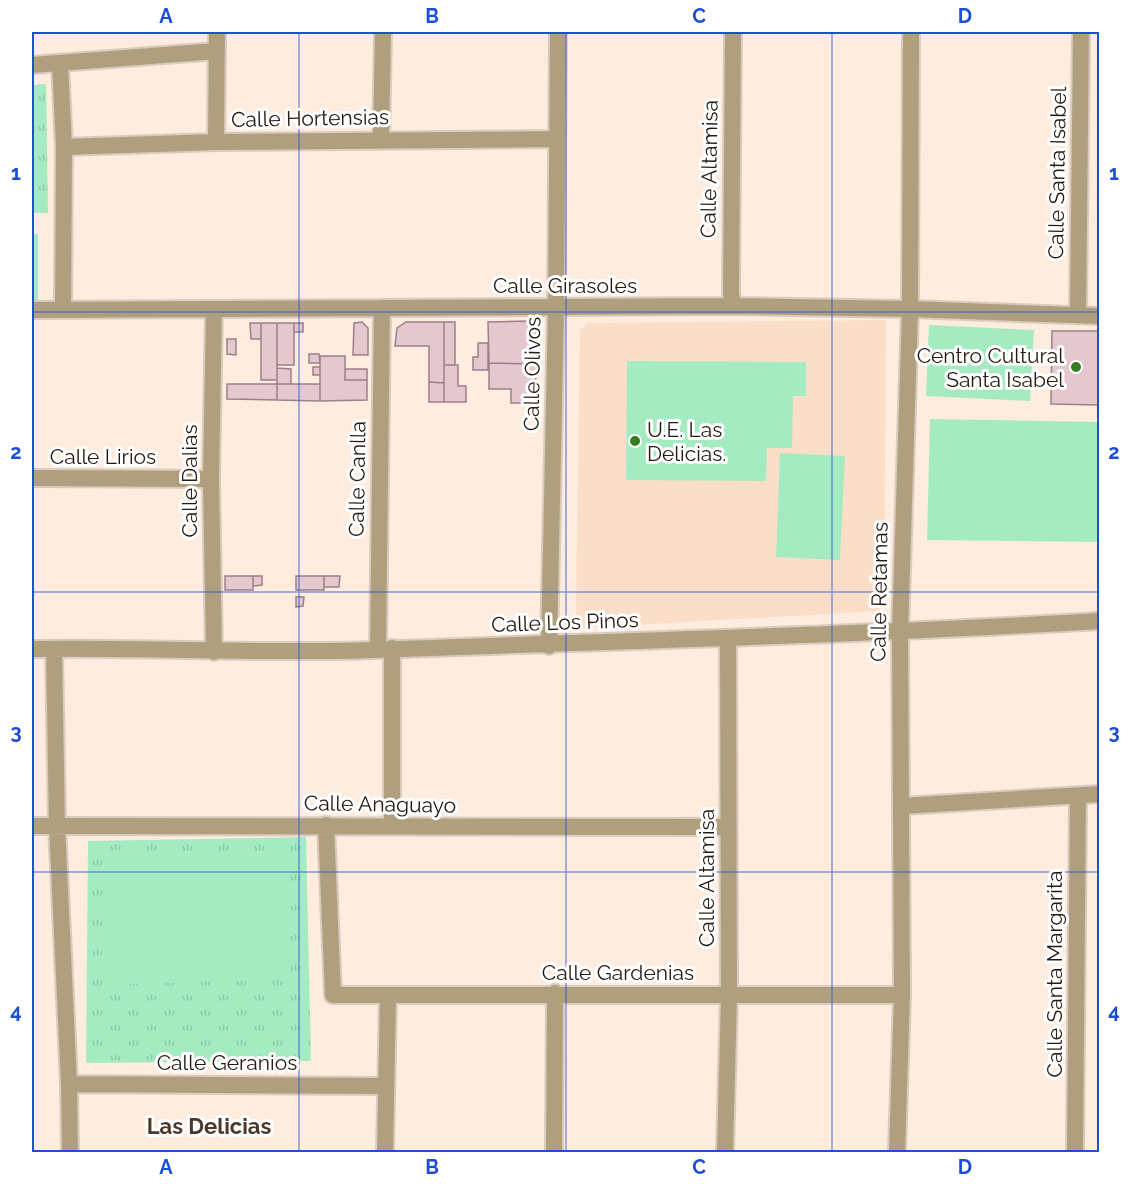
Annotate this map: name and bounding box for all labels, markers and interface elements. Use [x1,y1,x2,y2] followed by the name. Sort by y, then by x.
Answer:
[159,4,173,28] text: A
[425,4,439,28] text: B
[692,4,706,28] text: C
[958,4,972,28] text: D
[1043,86,1071,260] street label: Calle Santa Isabel
[695,100,723,238] street label: Calle Altamisa
[231,104,389,132] street label: Calle Hortensias
[11,161,21,185] text: 1
[1109,161,1119,185] text: 1
[493,273,637,298] street label: Calle Girasoles
[519,317,545,431] street label: Calle Olivos
[917,343,1064,392] place label: Centro Cultural Santa Isabel
[1069,360,1083,374] marker: Centro Cultural Santa Isabel
[647,417,726,466] place label: U.E. Las Delicias.
[343,421,371,537] street label: Calle Canlla
[177,424,202,538] street label: Calle Dalias
[628,434,642,448] marker: U.E. Las Delicias.
[10,440,22,464] text: 2
[1108,440,1120,464] text: 2
[50,444,156,469] street label: Calle Lirios
[865,522,893,662] street label: Calle Retamas
[491,607,639,637] street label: Calle Los Pinos
[10,720,22,744] text: 3
[1108,720,1120,744] text: 3
[304,790,456,818] street label: Calle Anaguayo
[694,809,719,947] street label: Calle Altamisa
[1042,871,1067,1077] street label: Calle Santa Margarita
[542,960,694,985] street label: Calle Gardenias
[10,999,22,1023] text: 4
[1108,999,1120,1023] text: 4
[157,1050,297,1075] street label: Calle Geranios
[147,1113,271,1139] district label: Las Delicias
[159,1155,173,1179] text: A
[425,1155,439,1179] text: B
[692,1155,706,1179] text: C
[958,1155,972,1179] text: D

